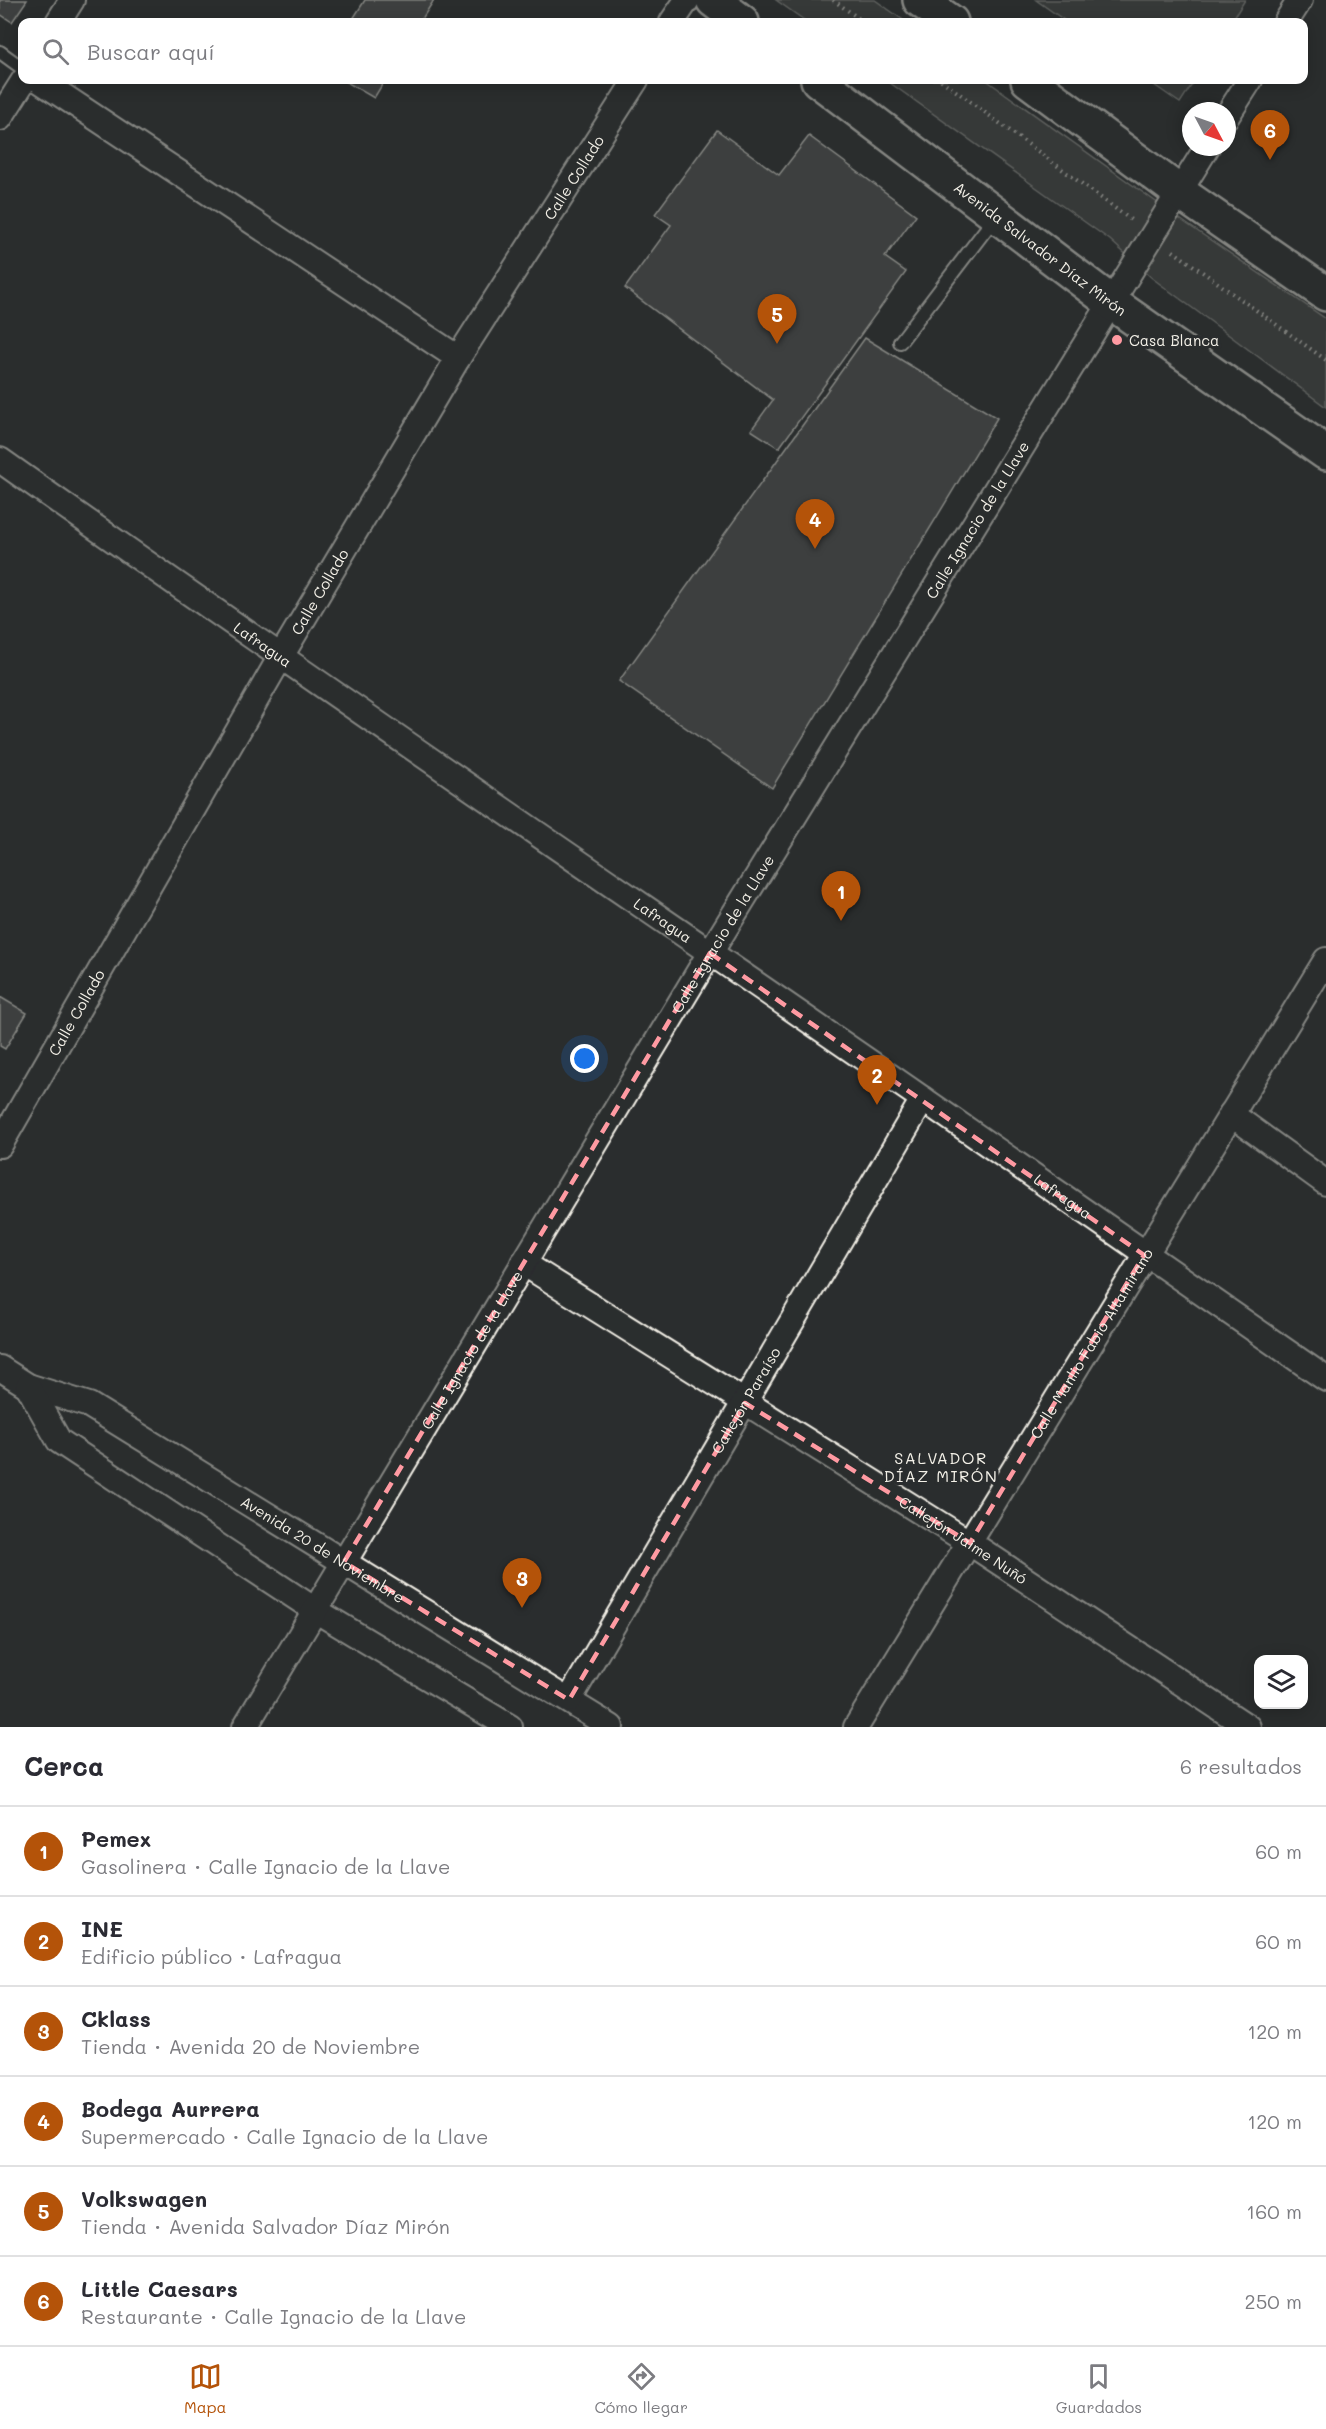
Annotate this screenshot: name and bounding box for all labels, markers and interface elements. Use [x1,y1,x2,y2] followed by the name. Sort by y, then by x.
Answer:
[18,18,1308,84] search box
[39,35,72,68] icon: search
[87,37,215,66] text: Buscar aquí
[1182,102,1236,156] north arrow
[1250,110,1290,160] pin: 6
[539,131,608,224] street label: Calle Collado
[950,177,1131,320] street label: Avenida Salvador Díaz Mirón
[758,294,796,344] pin: 5
[1129,330,1219,350] place label: Casa Blanca
[1110,333,1124,347] marker: Casa Blanca
[921,437,1033,602] street label: Calle Ignacio de la Llave
[796,500,834,549] pin: 4
[286,545,353,638] street label: Calle Collado
[230,617,296,671] street label: Lafragua
[667,851,778,1016] street label: Calle Ignacio de la Llave
[822,872,860,921] pin: 1
[630,893,696,947] street label: Lafragua
[44,965,109,1059] street label: Calle Collado
[570,1044,599,1073] your location
[858,1056,896,1105] pin: 2
[1030,1169,1096,1223] street label: Lafragua
[1025,1244,1157,1442] street label: Calle Manlio Fabio Altamirano
[416,1267,527,1433] street label: Calle Ignacio de la Llave
[706,1343,785,1457] street label: Callejón Paraíso
[884,1447,998,1486] district label: SALVADOR DÍAZ MIRÓN
[237,1491,409,1607] street label: Avenida 20 de Noviembre
[895,1491,1031,1588] street label: Callejón Jaime Nuñó
[502,1558,542,1608] pin: 3
[1254,1655,1308,1709] map controls
[1254,1655,1308,1709] button: layers
[24,1749,104,1783] text: Cerca
[1180,1753,1302,1779] text: 6 resultados
[81,1824,151,1853] text: Pemex
[39,1838,48,1864] text: 1
[1255,1838,1302,1864] text: 60 m
[81,1853,450,1879] text: Gasolinera · Calle Ignacio de la Llave
[81,1914,123,1943] text: INE
[38,1928,49,1954] text: 2
[1255,1928,1302,1954] text: 60 m
[81,1943,342,1969] text: Edificio público · Lafragua
[81,2004,151,2033] text: Cklass
[38,2018,50,2044] text: 3
[1247,2018,1302,2044] text: 120 m
[81,2033,420,2059] text: Tienda · Avenida 20 de Noviembre
[81,2094,260,2123] text: Bodega Aurrera
[37,2108,50,2134] text: 4
[1247,2108,1302,2134] text: 120 m
[81,2123,489,2149] text: Supermercado · Calle Ignacio de la Llave
[81,2184,207,2213] text: Volkswagen
[38,2198,49,2224] text: 5
[1246,2198,1302,2224] text: 160 m
[81,2213,450,2239] text: Tienda · Avenida Salvador Díaz Mirón
[81,2274,238,2303] text: Little Caesars
[37,2288,50,2314] text: 6
[1245,2288,1302,2314] text: 250 m
[81,2303,466,2329] text: Restaurante · Calle Ignacio de la Llave
[184,2360,227,2417] tab: Mapa
[594,2360,688,2417] tab: Cómo llegar
[1056,2360,1142,2417] tab: Guardados

